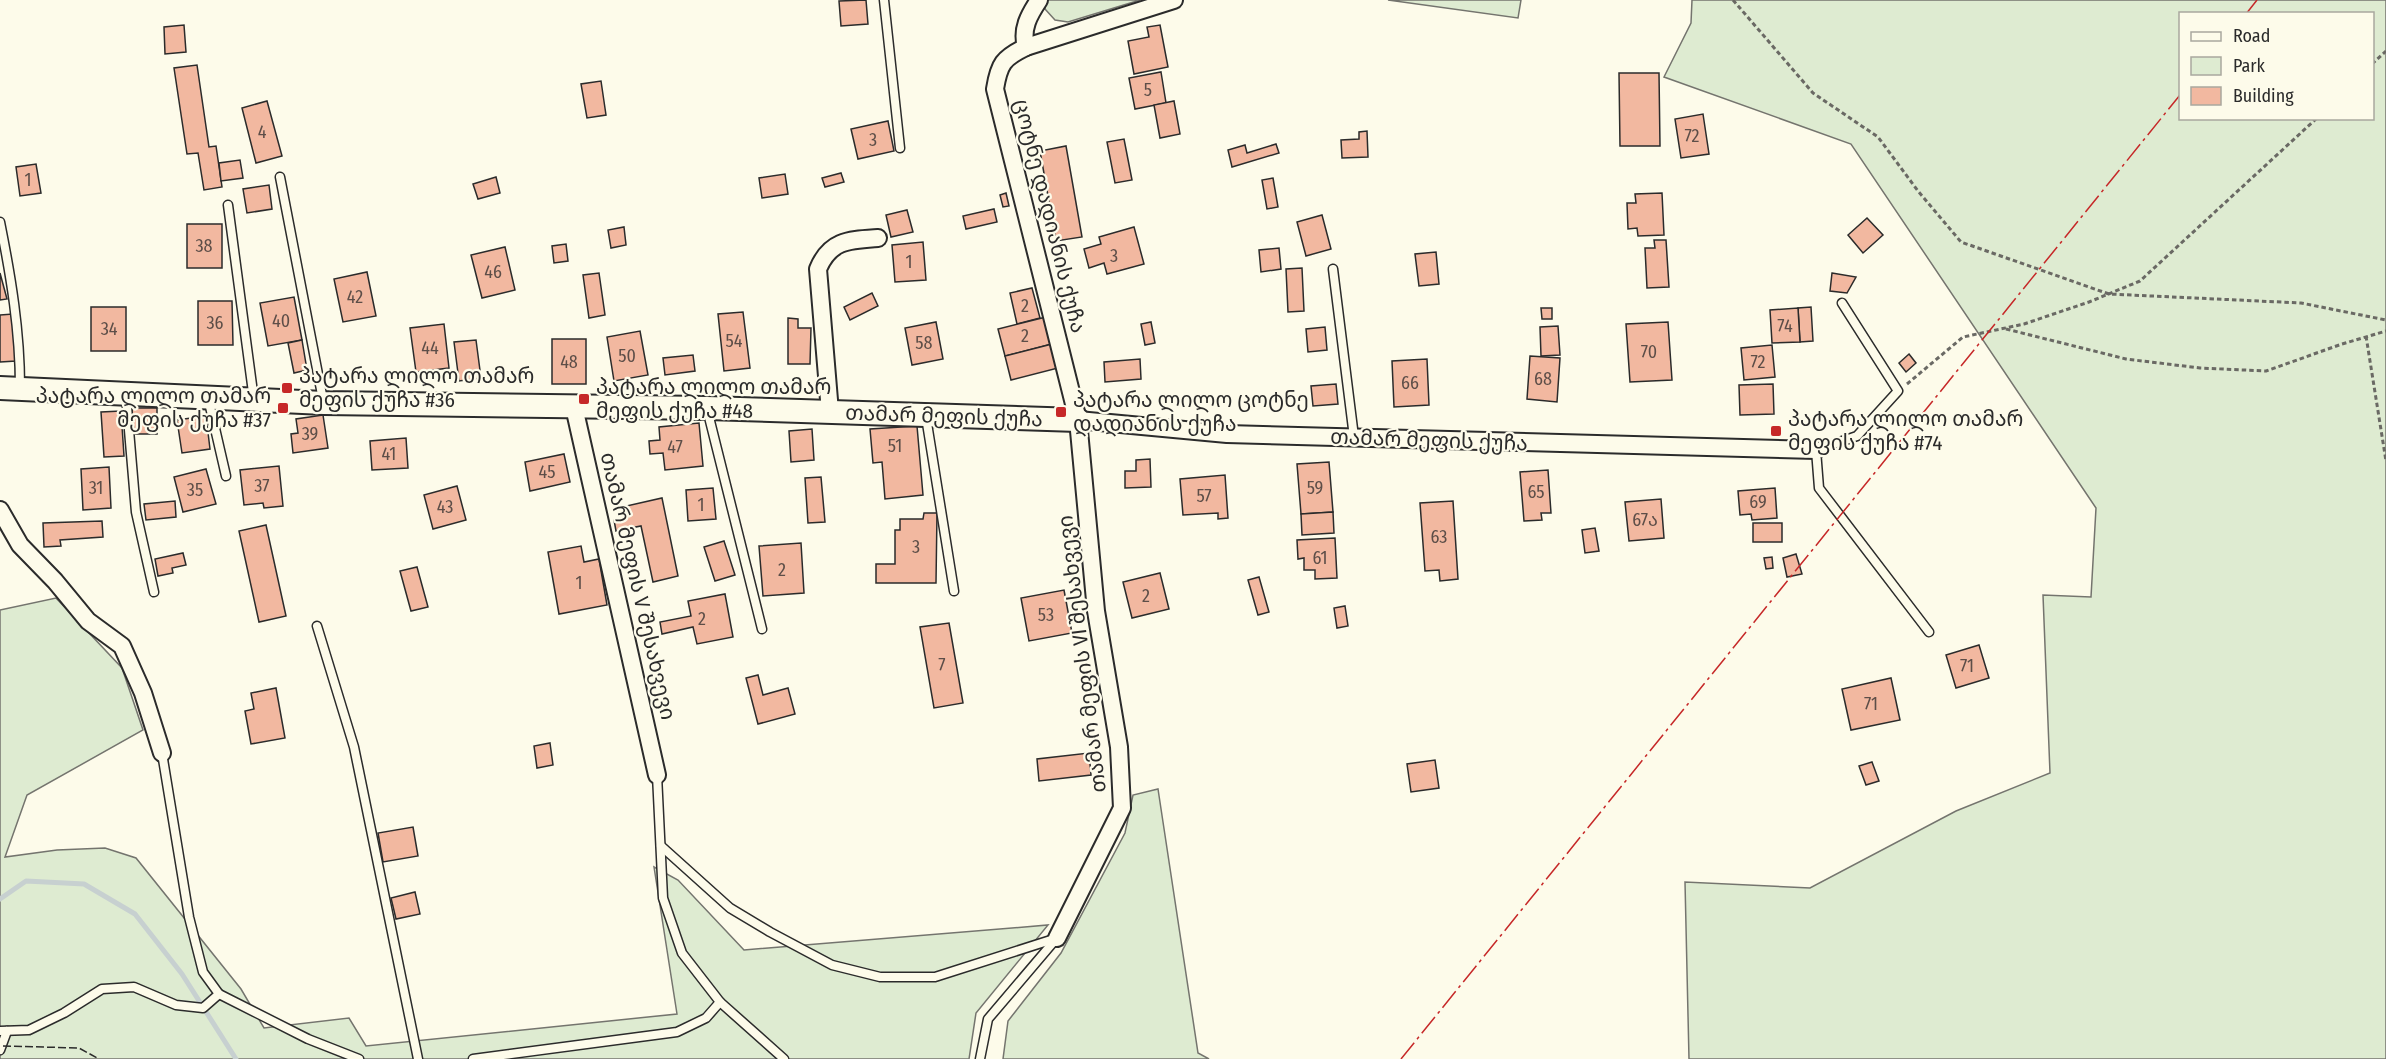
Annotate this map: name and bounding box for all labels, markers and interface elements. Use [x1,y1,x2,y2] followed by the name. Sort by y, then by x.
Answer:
[2179,12,2374,120] legend
[2233,25,2270,47] text: Road
[2233,55,2266,77] text: Park
[1144,79,1152,101] house number: 5
[2233,85,2294,107] text: Building
[1008,96,1092,336] street label: ცოტნე დადიანის ქუჩა
[258,121,267,143] house number: 4
[1684,125,1700,147] house number: 72
[869,129,877,151] house number: 3
[24,169,32,191] house number: 1
[195,235,213,257] house number: 38
[1110,245,1118,267] house number: 3
[905,251,913,273] house number: 1
[484,261,502,283] house number: 46
[347,286,363,308] house number: 42
[1021,295,1029,317] house number: 2
[272,310,290,332] house number: 40
[206,312,224,334] house number: 36
[1777,315,1793,337] house number: 74
[101,318,118,340] house number: 34
[1021,325,1029,347] house number: 2
[726,330,743,352] house number: 54
[915,332,933,354] house number: 58
[421,337,439,359] house number: 44
[1641,341,1657,363] house number: 70
[618,345,636,367] house number: 50
[560,351,578,373] house number: 48
[1750,351,1766,373] house number: 72
[299,363,534,413] place label: პატარა ლილო თამარ მეფის ქუჩა #36
[1534,368,1552,390] house number: 68
[1401,372,1419,394] house number: 66
[596,374,831,424] place label: პატარა ლილო თამარ მეფის ქუჩა #48
[280,381,294,395] marker: პატარა ლილო თამარ მეფის ქუჩა #36
[36,383,271,433] place label: პატარა ლილო თამარ მეფის ქუჩა #37
[1073,387,1309,437] place label: პატარა ლილო ცოტნე დადიანის ქუჩა
[577,392,591,406] marker: პატარა ლილო თამარ მეფის ქუჩა #48
[845,400,1043,432] street label: თამარ მეფის ქუჩა
[276,401,290,415] marker: პატარა ლილო თამარ მეფის ქუჩა #37
[1054,405,1068,419] marker: პატარა ლილო ცოტნე დადიანის ქუჩა
[1788,406,2023,456] place label: პატარა ლილო თამარ მეფის ქუჩა #74
[302,423,318,445] house number: 39
[1330,424,1528,456] street label: თამარ მეფის ქუჩა
[1769,424,1783,438] marker: პატარა ლილო თამარ მეფის ქუჩა #74
[888,435,902,457] house number: 51
[667,436,683,458] house number: 47
[382,443,396,465] house number: 41
[595,450,681,722] street label: თამარ მეფის V შესახვევი
[539,461,555,483] house number: 45
[254,475,270,497] house number: 37
[89,477,103,499] house number: 31
[1307,477,1323,499] house number: 59
[187,479,203,501] house number: 35
[1527,481,1545,503] house number: 65
[1196,485,1212,507] house number: 57
[1749,491,1767,513] house number: 69
[697,494,705,516] house number: 1
[437,496,453,518] house number: 43
[1632,509,1658,531] house number: 67ა
[1052,514,1112,794] street label: თამარ მეფის VI შესახვევი
[1431,526,1447,548] house number: 63
[912,536,920,558] house number: 3
[1312,547,1328,569] house number: 61
[778,559,786,581] house number: 2
[575,572,583,594] house number: 1
[1142,585,1150,607] house number: 2
[1038,604,1054,626] house number: 53
[698,608,706,630] house number: 2
[938,654,946,676] house number: 7
[1960,655,1974,677] house number: 71
[1864,693,1878,715] house number: 71

